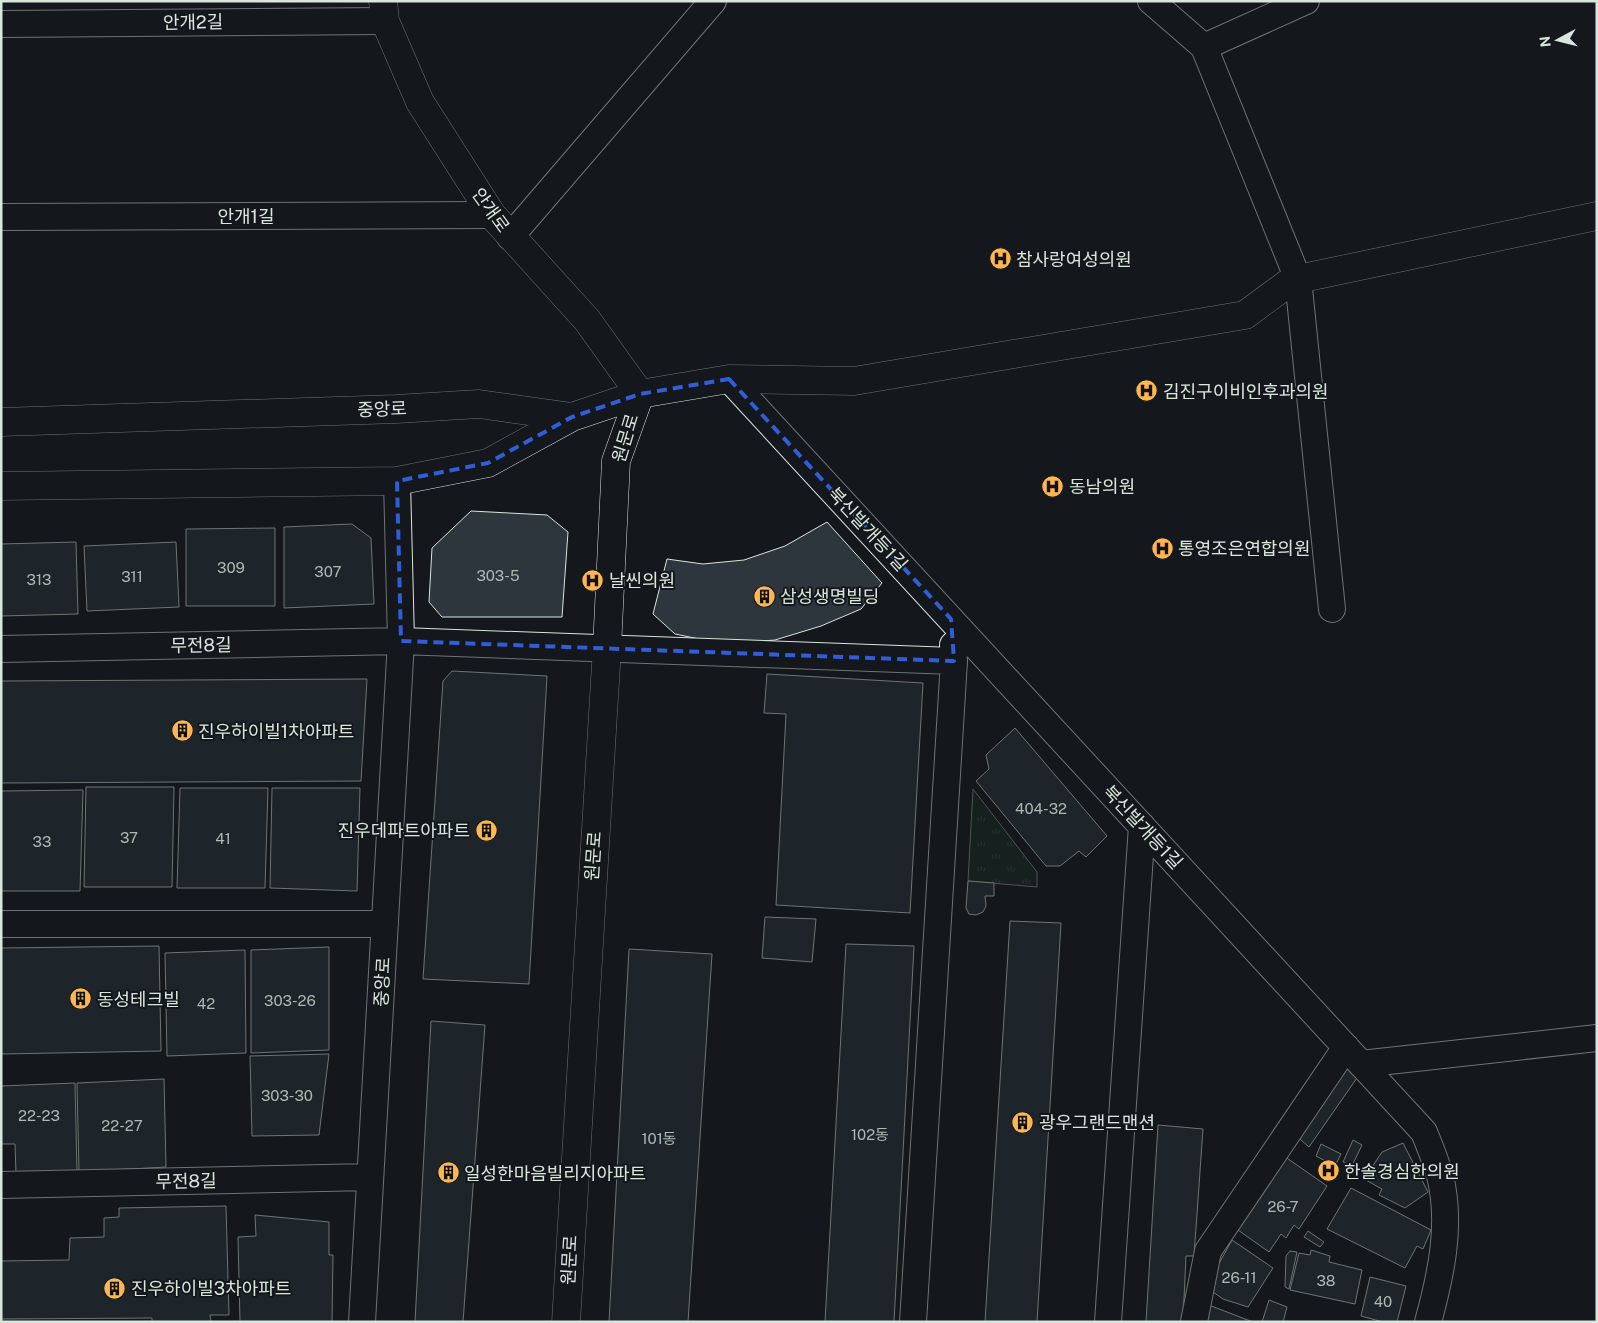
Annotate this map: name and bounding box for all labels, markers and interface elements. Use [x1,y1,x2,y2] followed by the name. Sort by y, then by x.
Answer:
[163,11,223,33] street label: 안개2길
[1533,15,1583,65] north arrow
[1536,35,1554,48] text: N
[468,184,514,236] street label: 안개로
[217,206,275,227] street label: 안개1길
[988,247,1012,271] hospital icon: 참사랑여성의원
[1016,249,1132,270] place label: 참사랑여성의원
[1135,379,1159,403] hospital icon: 김진구이비인후과의원
[1163,381,1329,402] place label: 김진구이비인후과의원
[357,398,407,420] street label: 중앙로
[608,411,642,465] street label: 원문로
[1041,474,1065,498] hospital icon: 동남의원
[1069,476,1135,497] place label: 동남의원
[824,483,912,575] street label: 북신발개등1길
[1150,536,1174,560] hospital icon: 통영조은연합의원
[1178,538,1310,559] place label: 통영조은연합의원
[217,559,245,576] house number: 309
[314,563,342,580] house number: 307
[476,567,520,584] house number: 303-5
[121,568,143,585] house number: 311
[581,568,605,592] hospital icon: 날씬의원
[609,570,675,591] place label: 날씬의원
[26,571,52,588] house number: 313
[752,584,776,608] building icon: 삼성생명빌딩
[780,586,879,607] place label: 삼성생명빌딩
[170,634,232,656] street label: 무전8길
[170,719,194,743] building icon: 진우하이빌1차아파트
[198,721,354,742] place label: 진우하이빌1차아파트
[1099,781,1187,873] street label: 북신발개등1길
[1015,800,1067,817] house number: 404-32
[474,818,498,842] building icon: 진우데파트아파트
[338,820,470,841] place label: 진우데파트아파트
[120,829,138,846] house number: 37
[215,830,231,847] house number: 41
[581,830,605,882] street label: 원문로
[33,833,51,850] house number: 33
[370,957,394,1007] street label: 중앙로
[69,987,93,1011] building icon: 동성테크빌
[97,989,180,1010] place label: 동성테크빌
[264,992,316,1009] house number: 303-26
[197,995,215,1012] house number: 42
[261,1087,313,1104] house number: 303-30
[18,1107,60,1124] house number: 22-23
[1011,1110,1035,1134] building icon: 광우그랜드맨션
[1039,1112,1155,1133] place label: 광우그랜드맨션
[101,1117,143,1134] house number: 22-27
[851,1126,889,1143] house number: 102동
[641,1130,677,1147] house number: 101동
[1316,1159,1340,1183] hospital icon: 한솔경심한의원
[436,1161,460,1185] building icon: 일성한마음빌리지아파트
[1344,1161,1460,1182] place label: 한솔경심한의원
[464,1163,646,1184] place label: 일성한마음빌리지아파트
[155,1170,217,1192] street label: 무전8길
[1267,1198,1299,1215] house number: 26-7
[557,1235,581,1285] street label: 원문로
[1221,1269,1257,1286] house number: 26-11
[1316,1272,1336,1289] house number: 38
[103,1276,127,1300] building icon: 진우하이빌3차아파트
[131,1278,291,1299] place label: 진우하이빌3차아파트
[1374,1293,1392,1310] house number: 40

